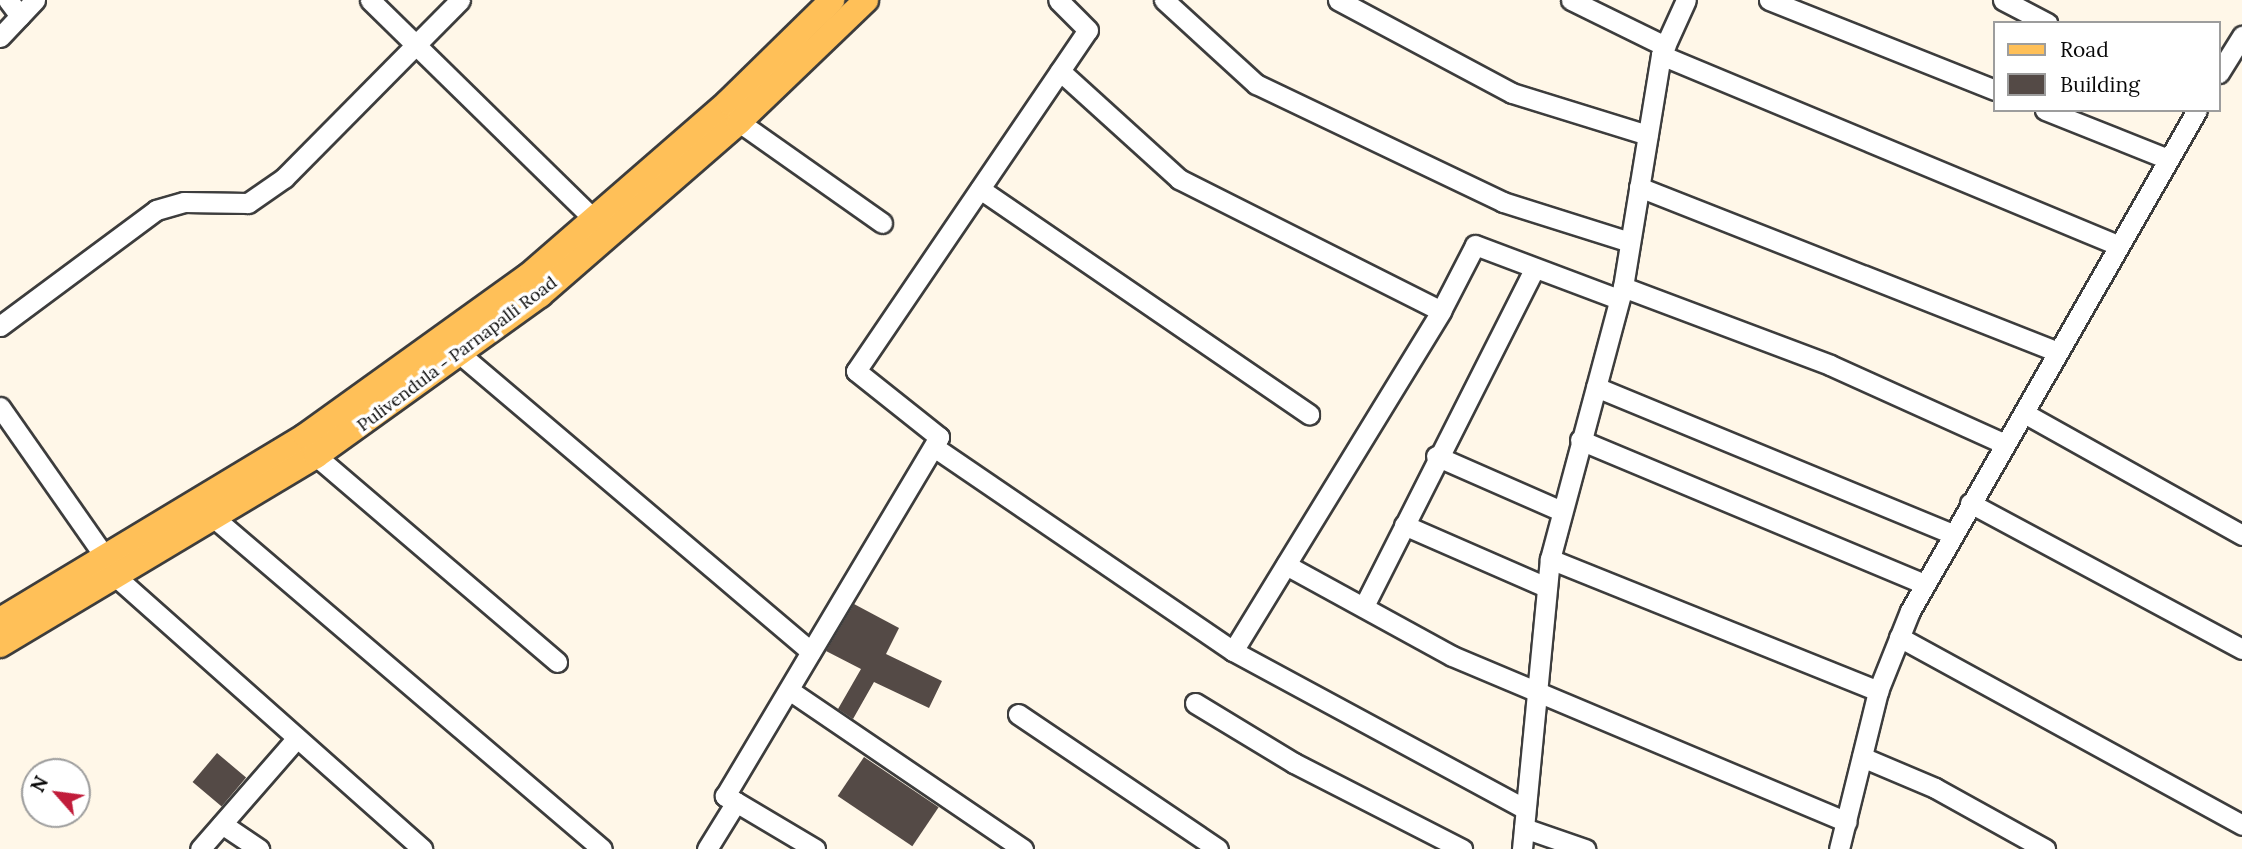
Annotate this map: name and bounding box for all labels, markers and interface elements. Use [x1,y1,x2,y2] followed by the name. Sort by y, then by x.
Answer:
[1994,21,2221,112] legend
[2060,36,2109,63] text: Road
[2060,71,2140,98] text: Building
[353,272,561,436] street label: Pulivendula - Parnapalli Road
[21,758,91,828] north arrow
[25,772,53,796] text: N

